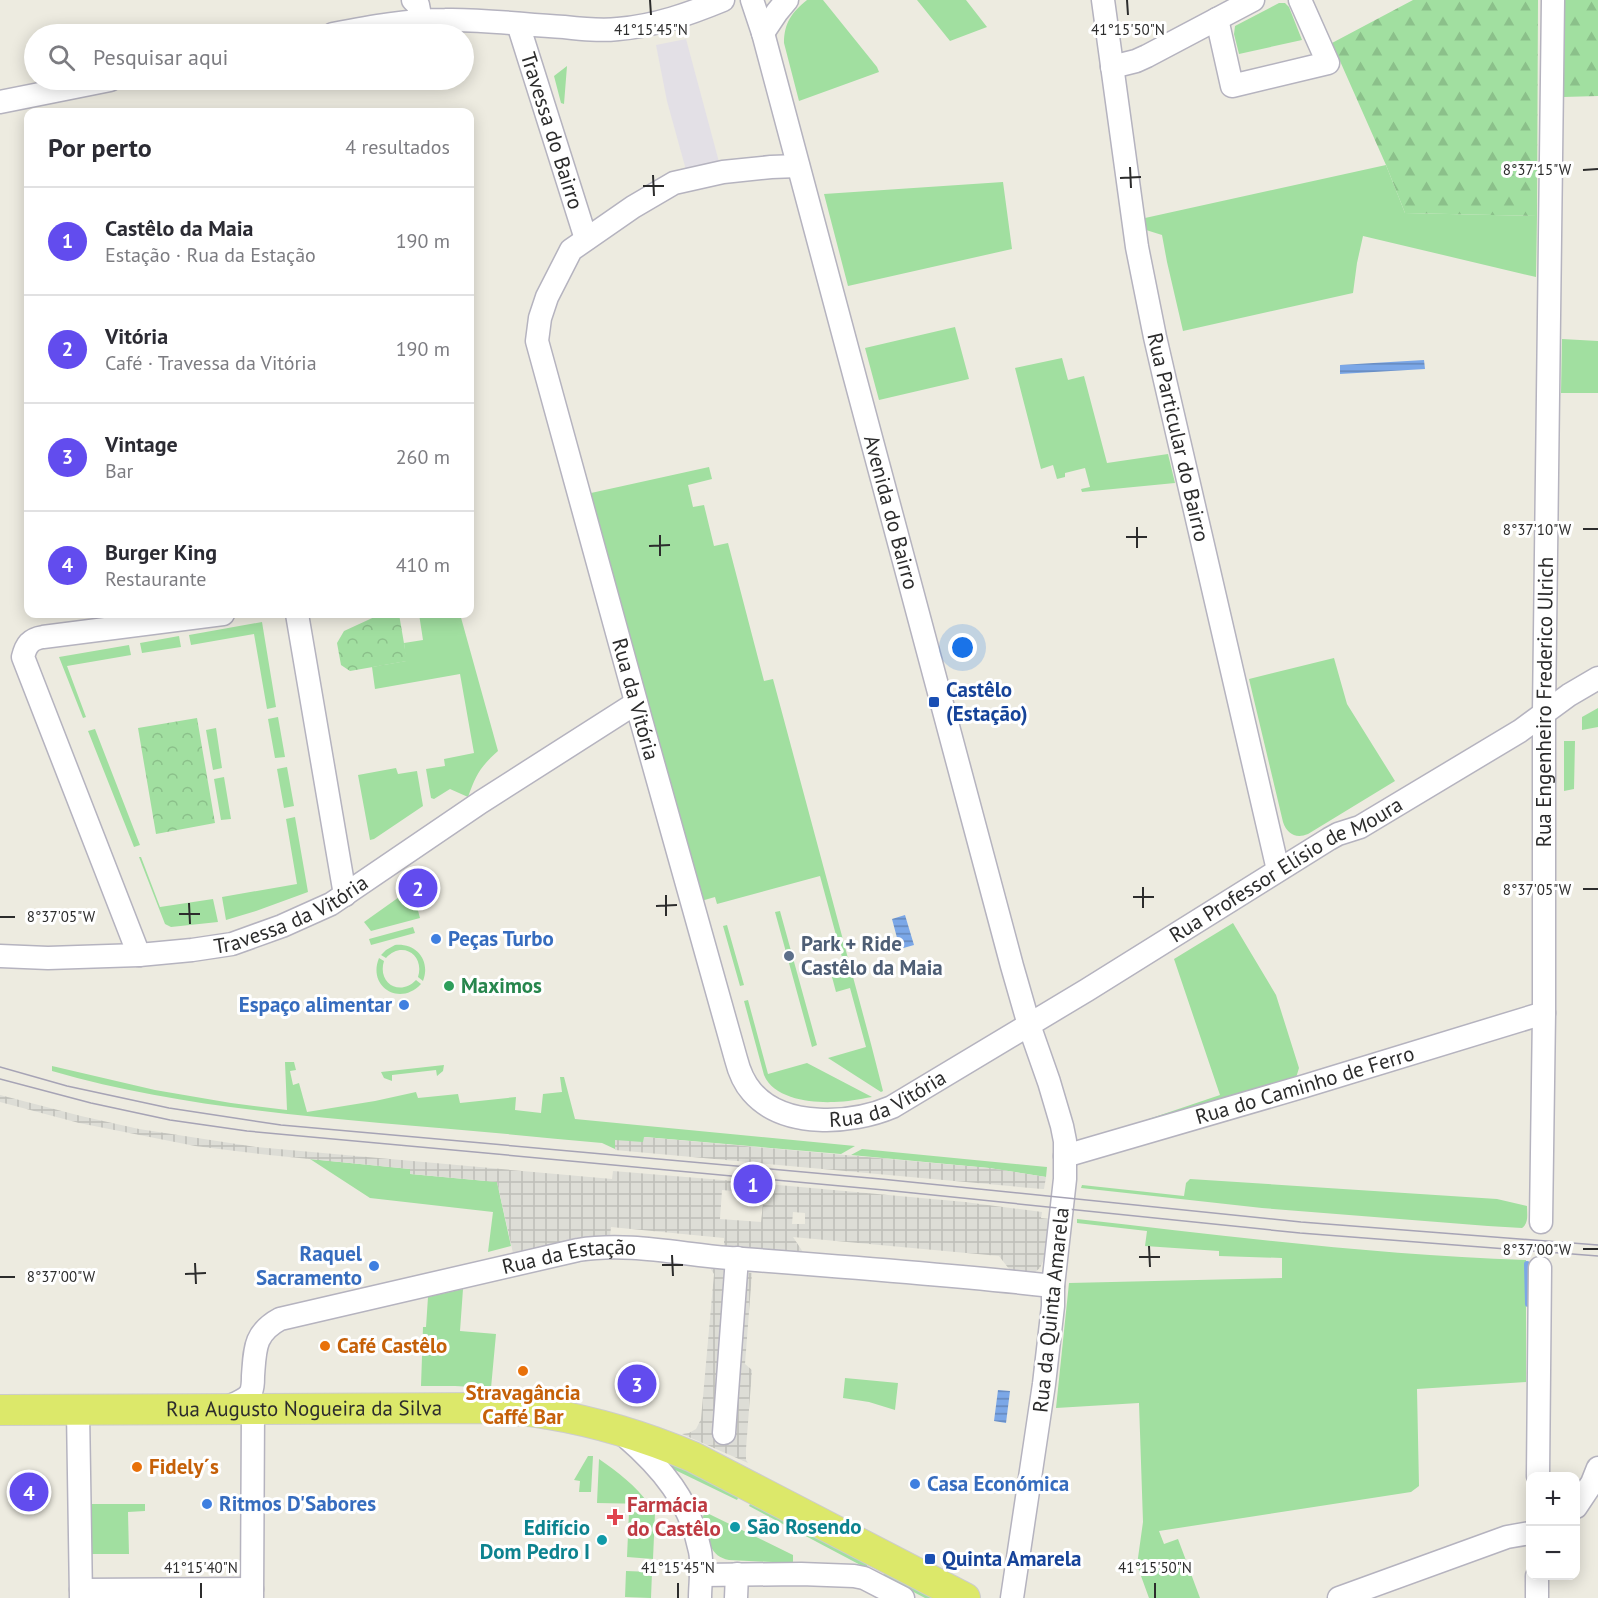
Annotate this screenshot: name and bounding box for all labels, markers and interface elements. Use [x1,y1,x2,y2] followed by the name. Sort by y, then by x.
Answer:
[614,20,688,39] text: 41°15'45"N
[1091,20,1165,39] text: 41°15'50"N
[24,24,474,90] search box
[45,41,78,74] icon: search
[93,43,229,71] text: Pesquisar aqui
[515,49,590,213] street label: Travessa do Bairro
[48,131,152,164] text: Por perto
[345,134,450,160] text: 4 resultados
[1503,160,1572,179] text: 8°37'15"W
[105,214,254,242] text: Castêlo da Maia
[62,228,73,254] text: 1
[396,228,450,254] text: 190 m
[105,242,316,268] text: Estação · Rua da Estação
[105,322,168,350] text: Vitória
[1141,330,1216,544] street label: Rua Particular do Bairro
[62,336,73,362] text: 2
[396,336,450,362] text: 190 m
[105,350,317,376] text: Café · Travessa da Vitória
[105,430,178,458] text: Vintage
[858,432,925,592] street label: Avenida do Bairro
[62,444,73,470] text: 3
[396,444,450,470] text: 260 m
[105,458,133,484] text: Bar
[1503,520,1572,539] text: 8°37'10"W
[105,538,217,566] text: Burger King
[62,552,73,578] text: 4
[396,552,450,578] text: 410 m
[1530,557,1559,847] street label: Rua Engenheiro Frederico Ulrich
[105,566,206,592] text: Restaurante
[948,633,977,662] your location
[606,635,666,763] street label: Rua da Vitória
[946,676,1028,727] place label: Castêlo (Estação)
[927,695,941,709] marker: Castêlo (Estação)
[1164,791,1407,948] street label: Rua Professor Elísio de Moura
[398,866,438,910] pin: 2
[212,869,373,960] street label: Travessa da Vitória
[1503,880,1572,899] text: 8°37'05"W
[27,907,96,926] text: 8°37'05"W
[448,925,554,952] place label: Peças Turbo
[801,930,943,981] place label: Park + Ride Castêlo da Maia
[429,932,443,946] marker: Peças Turbo
[782,949,796,963] marker: Park + Ride Castêlo da Maia
[461,972,542,999] place label: Maximos
[442,979,456,993] marker: Maximos
[239,991,393,1018] place label: Espaço alimentar
[397,998,411,1012] marker: Espaço alimentar
[1192,1039,1417,1130] street label: Rua do Caminho de Ferro
[828,1064,951,1133] street label: Rua da Vitória
[734,1162,772,1206] pin: 1
[1026,1206,1075,1414] street label: Rua da Quinta Amarela
[499,1233,637,1280] street label: Rua da Estação
[256,1240,363,1291] place label: Raquel Sacramento
[1503,1240,1572,1259] text: 8°37'00"W
[367,1259,381,1273] marker: Raquel Sacramento
[27,1267,96,1286] text: 8°37'00"W
[337,1332,447,1359] place label: Café Castêlo
[318,1339,332,1353] marker: Café Castêlo
[618,1362,656,1406] pin: 3
[516,1364,530,1378] marker: Stravagância Caffé Bar
[466,1379,580,1430] place label: Stravagância Caffé Bar
[166,1394,442,1422] street label: Rua Augusto Nogueira da Silva
[149,1453,219,1480] place label: Fidely´s
[130,1460,144,1474] marker: Fidely´s
[9,1470,48,1514] pin: 4
[927,1470,1069,1497] place label: Casa Económica
[1526,1472,1580,1580] map controls
[1526,1472,1580,1526] button: +
[908,1477,922,1491] marker: Casa Económica
[219,1490,376,1517] place label: Ritmos D'Sabores
[627,1491,721,1542] place label: Farmácia do Castêlo
[200,1497,214,1511] marker: Ritmos D'Sabores
[608,1510,622,1524] marker: Farmácia do Castêlo
[747,1513,862,1540] place label: São Rosendo
[480,1514,590,1565] place label: Edifício Dom Pedro I
[728,1520,742,1534] marker: São Rosendo
[1526,1526,1580,1580] button: −
[595,1533,609,1547] marker: Edifício Dom Pedro I
[942,1545,1081,1572] place label: Quinta Amarela
[923,1552,937,1566] marker: Quinta Amarela
[164,1558,238,1577] text: 41°15'40"N
[641,1558,715,1577] text: 41°15'45"N
[1118,1558,1192,1577] text: 41°15'50"N

